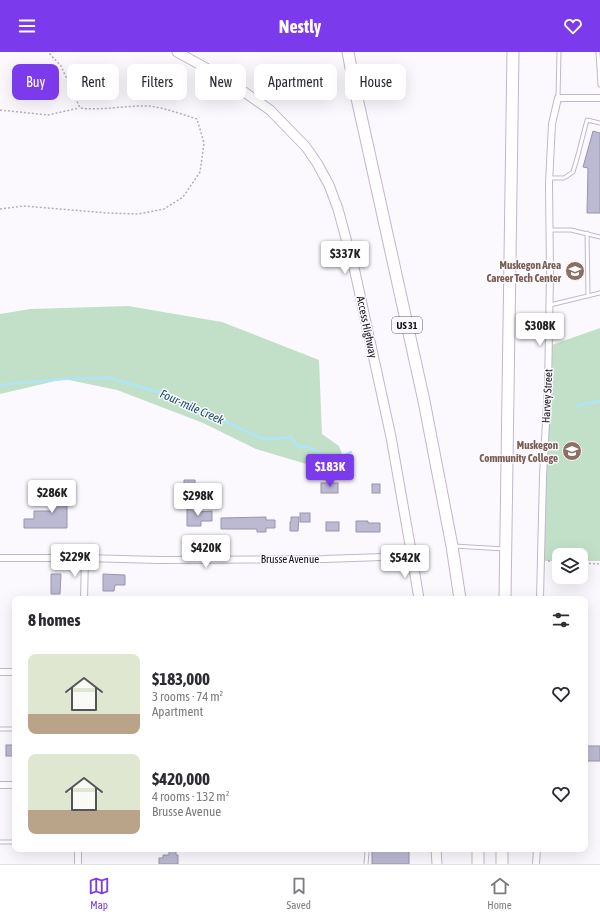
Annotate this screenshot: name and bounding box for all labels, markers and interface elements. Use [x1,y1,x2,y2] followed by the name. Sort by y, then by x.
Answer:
[16,15,38,37] icon: menu
[562,15,584,37] icon: heart
[279,16,321,37] text: Nestly
[12,64,59,100] chip: Buy
[67,64,119,100] chip: Rent
[127,64,187,100] chip: Filters
[195,64,246,100] chip: New
[254,64,337,100] chip: Apartment
[345,64,406,100] chip: House
[317,241,373,275] pin: $337K
[330,246,360,261] text: $337K
[486,259,562,284] place label: Muskegon Area Career Tech Center
[564,260,586,282] school or university icon: Muskegon Area Career Tech Center
[355,295,380,359] street label: Access Highway
[512,313,568,347] pin: $308K
[392,317,422,333] road number: US 31
[525,318,555,333] text: $308K
[540,369,554,423] street label: Harvey Street
[158,387,227,428] water label: Four-mile Creek
[479,439,558,464] place label: Muskegon Community College
[561,440,583,462] school or university icon: Muskegon Community College
[302,454,358,488] pin: $183K
[315,459,345,474] text: $183K
[24,480,80,514] pin: $286K
[170,483,226,517] pin: $298K
[37,485,67,500] text: $286K
[183,488,213,503] text: $298K
[178,535,234,569] pin: $420K
[191,540,221,555] text: $420K
[47,544,103,578] pin: $229K
[377,545,433,579] pin: $542K
[552,548,588,584] map controls
[552,548,588,584] button: layers
[60,549,90,564] text: $229K
[390,550,420,565] text: $542K
[261,553,319,565] street label: Brusse Avenue
[550,609,572,631] icon: filters
[28,610,81,630] text: 8 homes
[152,669,210,689] text: $183,000
[60,670,108,718] icon: home
[550,683,572,705] icon: heart
[152,689,223,704] text: 3 rooms · 74 m²
[152,704,203,719] text: Apartment
[152,769,210,789] text: $420,000
[60,770,108,818] icon: home
[550,783,572,805] icon: heart
[152,789,229,804] text: 4 rooms · 132 m²
[152,804,221,819] text: Brusse Avenue
[88,875,110,911] tab: Map
[287,875,311,911] tab: Saved
[487,875,512,911] tab: Home

